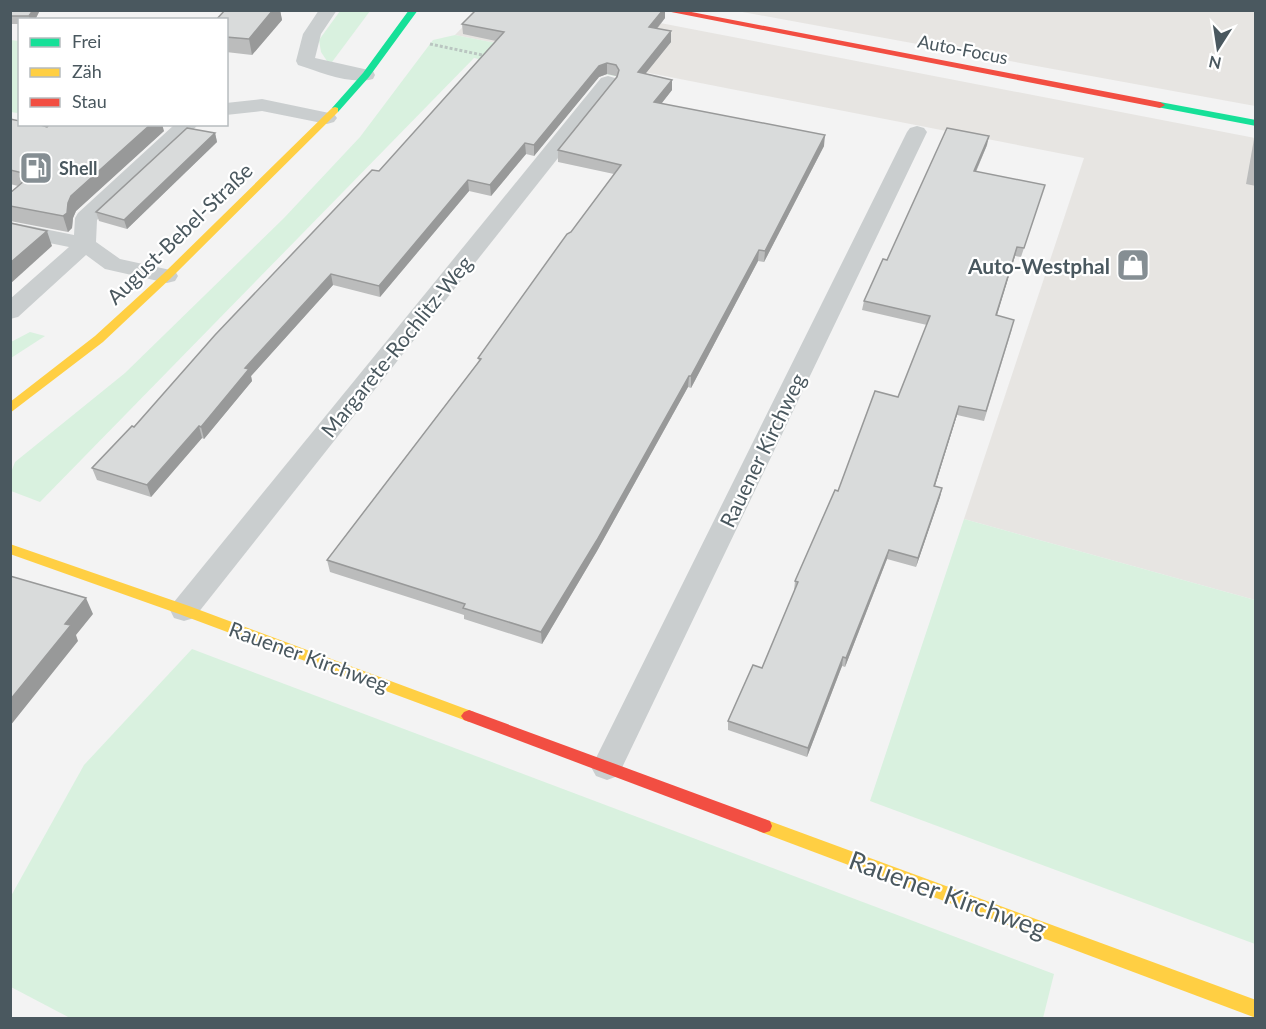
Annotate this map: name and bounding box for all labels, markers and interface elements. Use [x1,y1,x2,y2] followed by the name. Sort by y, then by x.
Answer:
[18,18,228,126] legend
[1188,18,1248,78] north arrow
[916,29,1010,69] street label: Auto-Focus
[72,30,101,52] text: Frei
[1207,53,1223,74] text: N
[72,60,102,82] text: Zäh
[72,90,107,112] text: Stau
[18,150,54,186] fuel station icon: Shell
[59,157,97,179] place label: Shell
[101,157,257,309] street label: August-Bebel-Straße
[1115,247,1151,283] shop icon: Auto-Westphal
[315,250,477,442] street label: Margarete-Rochlitz-Weg
[967,253,1110,278] place label: Auto-Westphal
[714,369,810,531] street label: Rauener Kirchweg
[226,616,392,696] street label: Rauener Kirchweg
[845,843,1051,945] street label: Rauener Kirchweg

